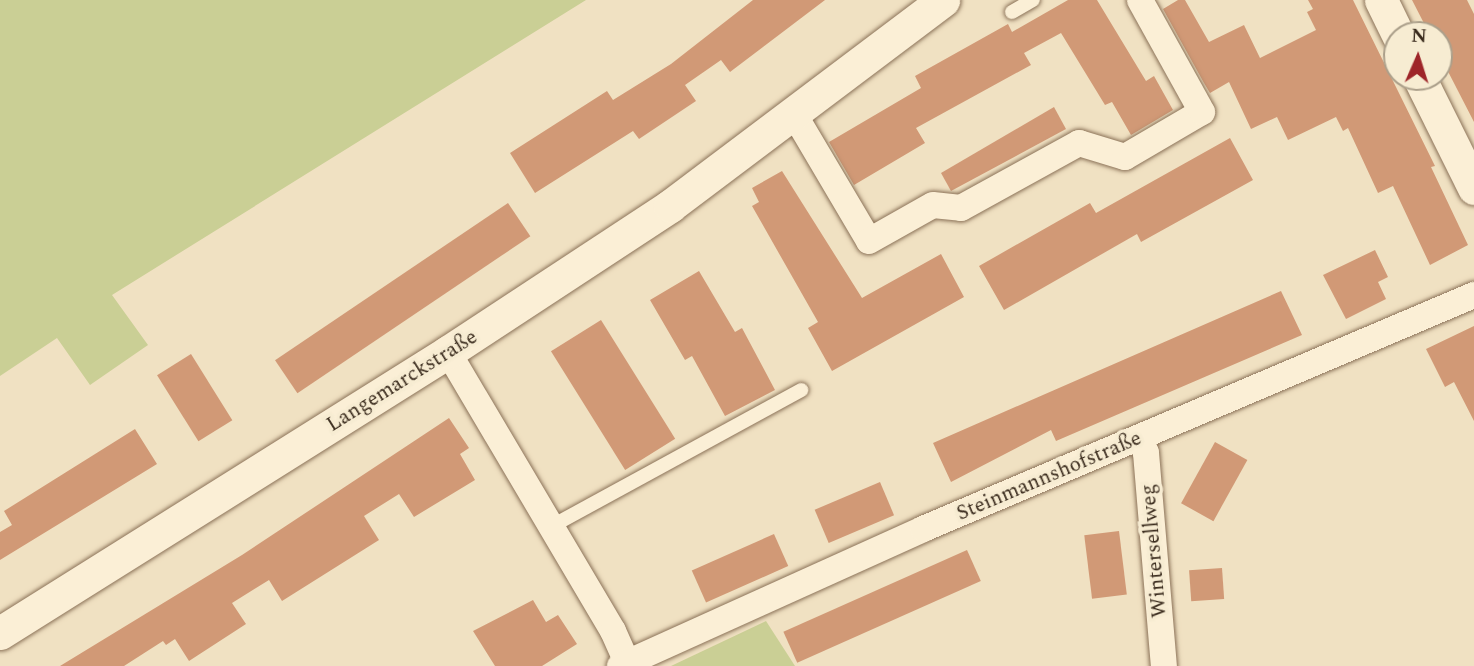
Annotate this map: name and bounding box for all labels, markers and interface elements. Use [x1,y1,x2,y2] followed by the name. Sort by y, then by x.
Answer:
[1383,21,1453,91] north arrow
[1411,22,1428,51] text: N
[322,324,482,438] street label: Langemarckstraße
[953,426,1145,526] street label: Steinmannshofstraße
[1136,483,1172,619] street label: Wintersellweg

